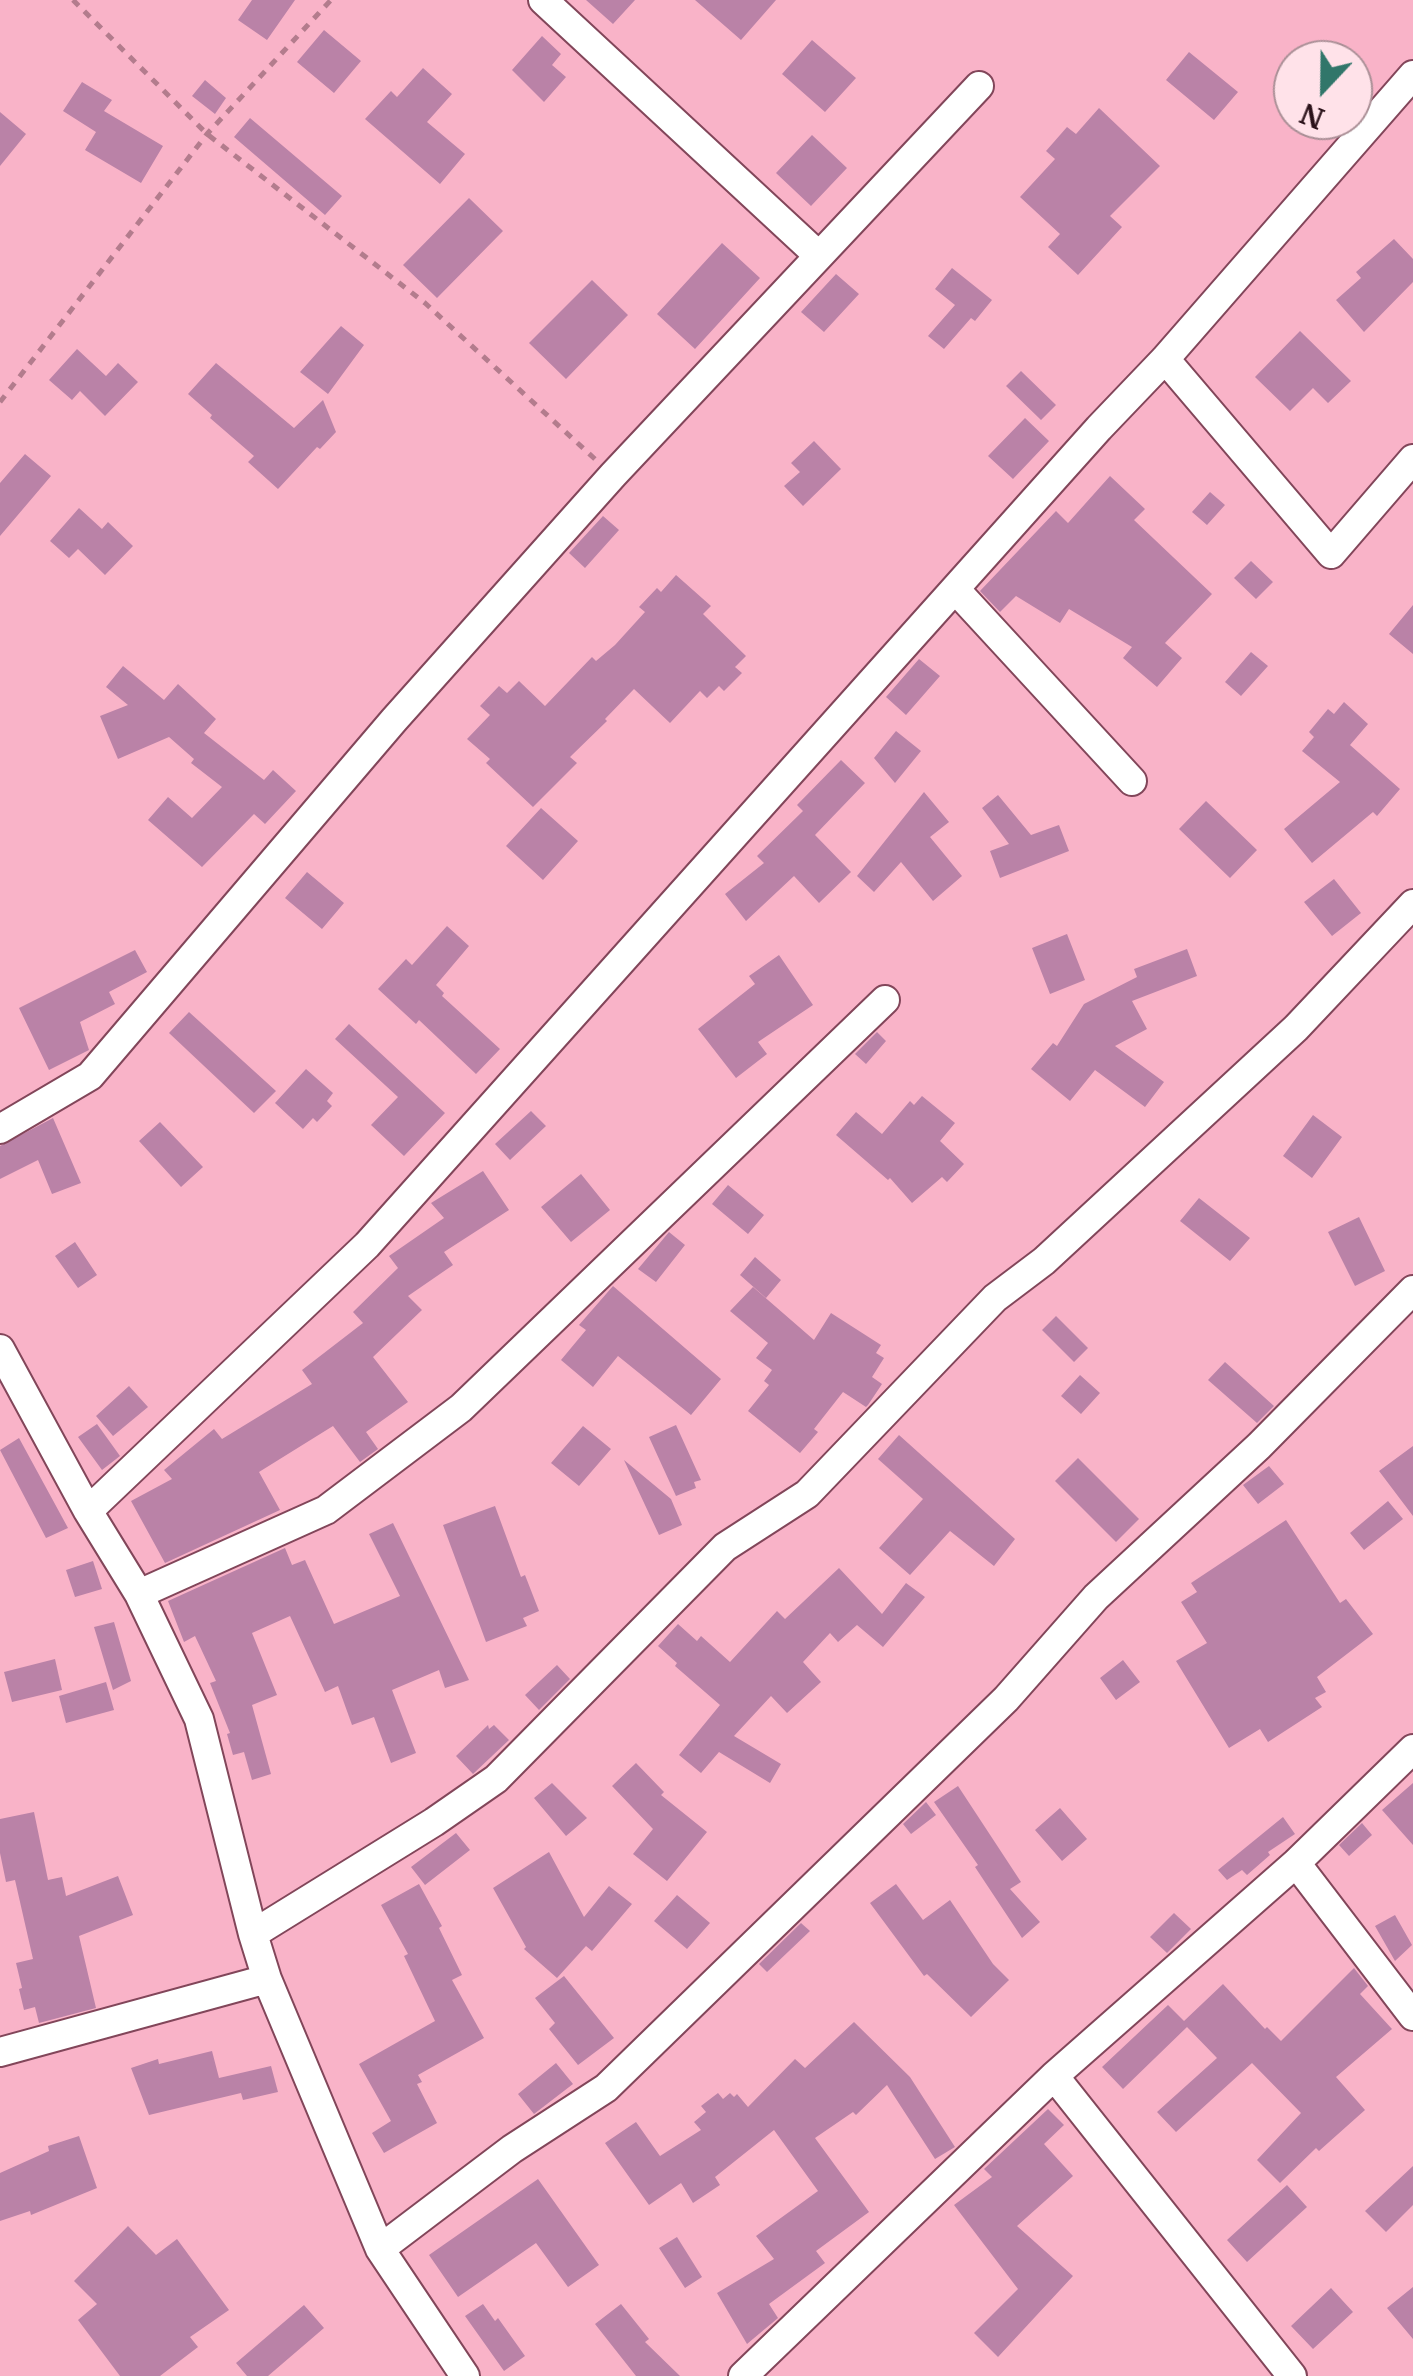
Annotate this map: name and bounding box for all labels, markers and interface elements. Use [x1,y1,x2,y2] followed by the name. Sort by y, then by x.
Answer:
[1273,40,1373,140] north arrow
[1296,95,1330,137] text: N

